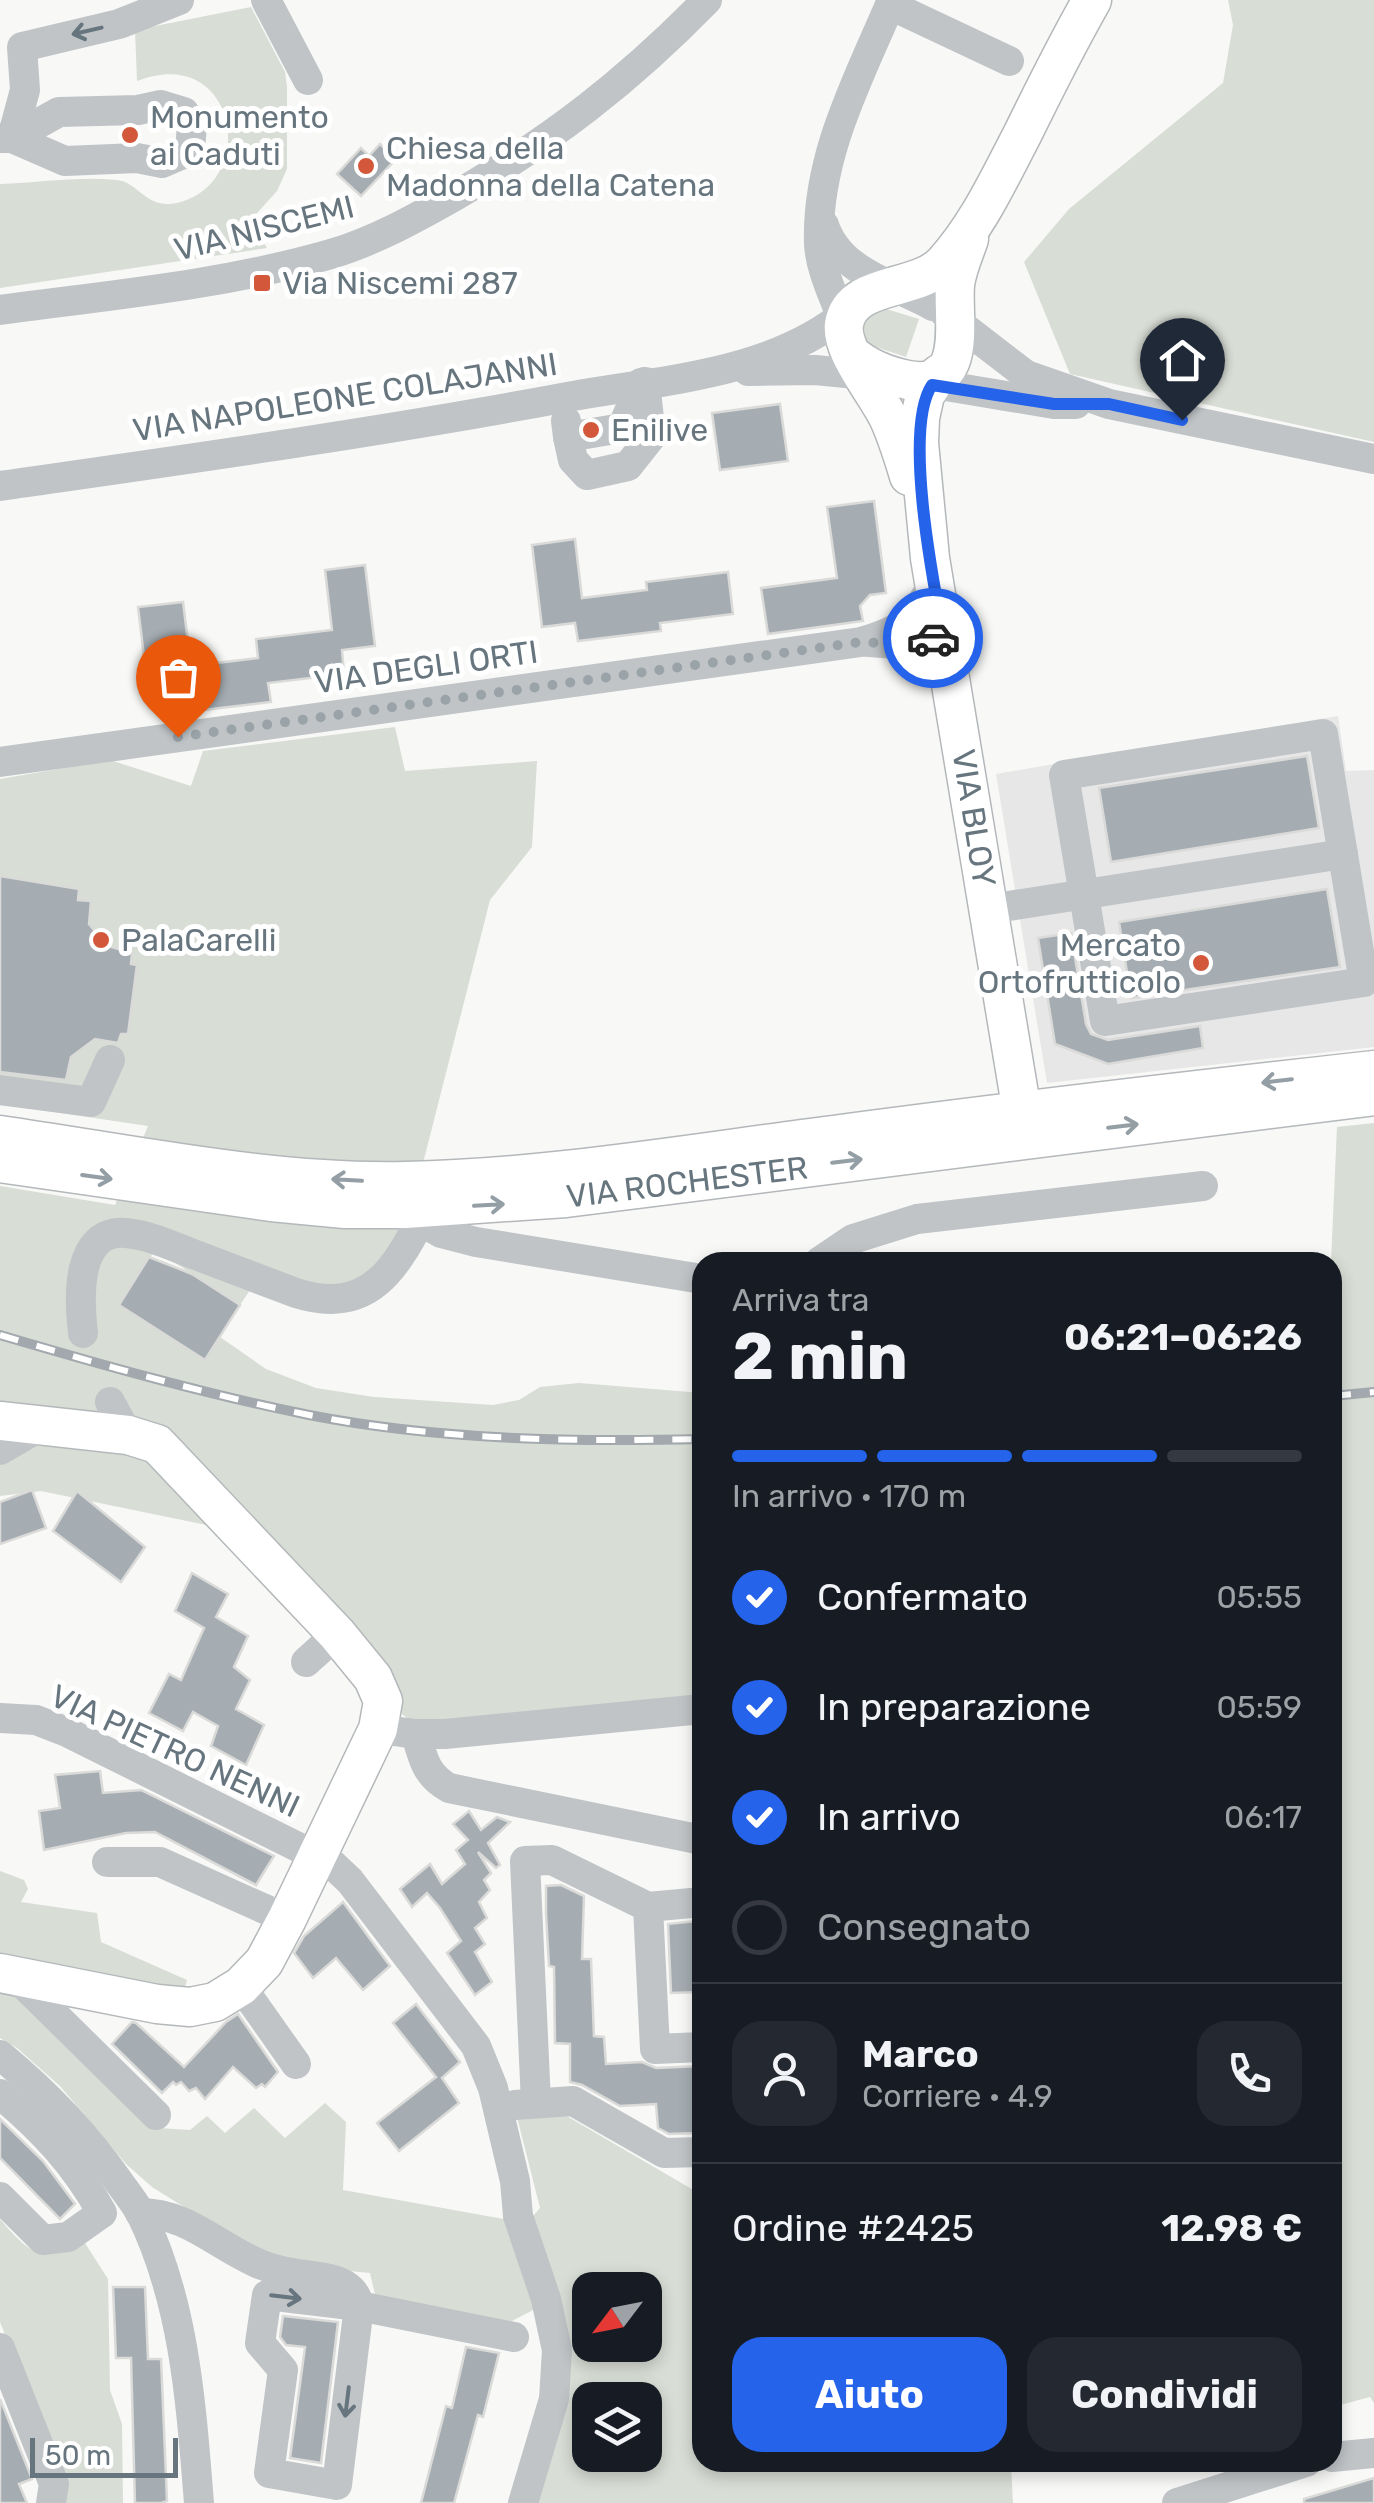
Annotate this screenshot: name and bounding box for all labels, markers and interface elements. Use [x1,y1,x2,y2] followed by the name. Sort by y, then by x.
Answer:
[72,23,104,41] one-way arrow
[150,98,329,173] place label: Monumento ai Caduti
[119,124,141,146] marker: Monumento ai Caduti
[386,129,715,204] place label: Chiesa della Madonna della Catena
[355,155,377,177] marker: Chiesa della Madonna della Catena
[170,187,358,269] street label: VIA NISCEMI
[282,264,518,302] place label: Via Niscemi 287
[251,272,273,294] marker: Via Niscemi 287
[1140,318,1225,421] pin
[1155,333,1210,388] icon: home
[130,345,560,449] street label: VIA NAPOLEONE COLAJANNI
[611,411,708,449] place label: Enilive
[580,419,602,441] marker: Enilive
[883,588,983,688] courier
[906,611,961,666] icon: car
[312,633,540,701] street label: VIA DEGLI ORTI
[136,635,221,738] pin
[151,650,206,705] icon: bag
[944,747,1004,889] street label: VIA BLOY
[121,921,276,959] place label: PalaCarelli
[978,926,1181,1001] place label: Mercato Ortofrutticolo
[90,929,112,951] marker: PalaCarelli
[1190,952,1212,974] marker: Mercato Ortofrutticolo
[1262,1072,1294,1091] one-way arrow
[1106,1116,1138,1135] one-way arrow
[564,1148,810,1216] street label: VIA ROCHESTER
[830,1152,862,1170] one-way arrow
[80,1168,112,1186] one-way arrow
[332,1170,364,1189] one-way arrow
[473,1195,505,1214] one-way arrow
[732,1281,870,1319] text: Arriva tra
[1064,1314,1302,1360] text: 06:21–06:26
[732,1318,908,1395] text: 2 min
[732,1477,966,1515] text: In arrivo · 170 m
[732,1570,787,1625] icon: check
[817,1574,1028,1620] text: Confermato
[1216,1578,1302,1616] text: 05:55
[44,1677,306,1825] street label: VIA PIETRO NENNI
[732,1680,787,1735] icon: check
[817,1684,1091,1730] text: In preparazione
[1216,1688,1302,1726] text: 05:59
[732,1790,787,1845] icon: check
[817,1794,961,1840] text: In arrivo
[1224,1798,1302,1836] text: 06:17
[817,1904,1031,1950] text: Consegnato
[732,2021,837,2126] button: person
[1197,2021,1302,2126] button: phone
[862,2031,979,2077] text: Marco
[862,2077,1053,2115] text: Corriere · 4.9
[732,2205,974,2251] text: Ordine #2425
[1161,2205,1302,2251] text: 12.98 €
[572,2272,662,2362] north arrow
[572,2272,662,2472] map controls
[269,2288,302,2307] one-way arrow
[732,2337,1007,2452] button: Aiuto
[1027,2337,1302,2452] button: Condividi
[572,2382,662,2472] button: layers
[337,2386,356,2418] one-way arrow
[30,2433,178,2478] scale bar
[45,2439,111,2472] text: 50 m

